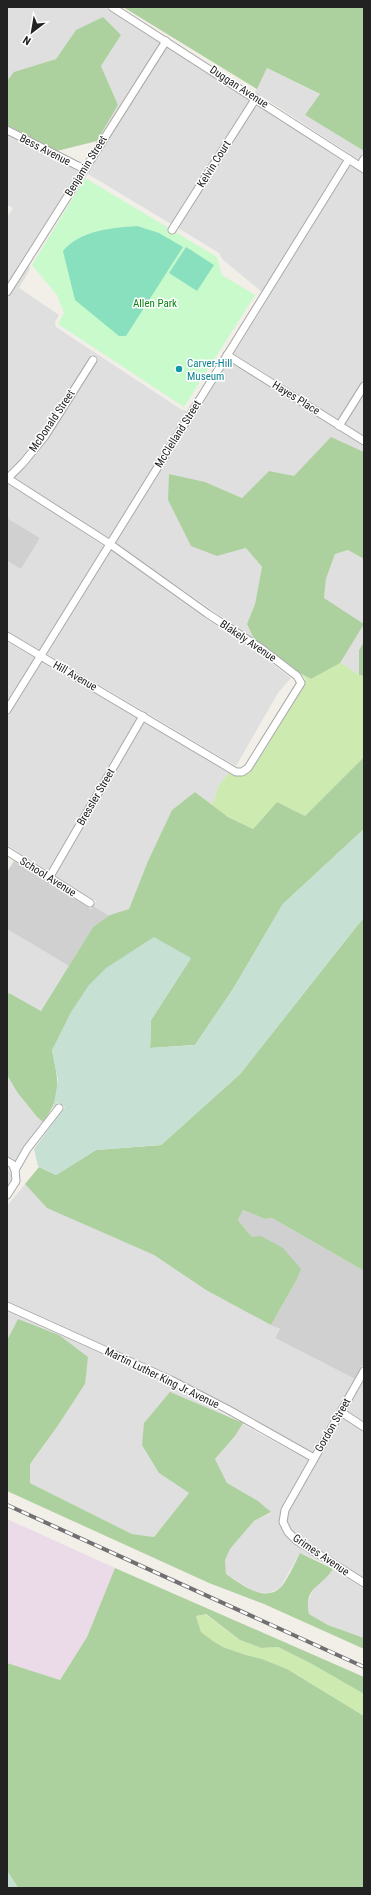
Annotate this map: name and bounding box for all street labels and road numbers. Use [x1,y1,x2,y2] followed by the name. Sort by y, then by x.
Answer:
[207,63,271,111] street label: Duggan Avenue
[17,132,73,168] street label: Bess Avenue
[62,133,110,199] street label: Benjamin Street
[195,138,233,190] street label: Kelvin Court
[270,378,322,418] street label: Hayes Place
[26,387,78,455] street label: McDonald Street
[152,398,204,470] street label: McClelland Street
[217,617,279,665] street label: Blakely Avenue
[51,658,99,694] street label: Hill Avenue
[74,766,118,828] street label: Bressler Street
[17,855,79,899] street label: School Avenue
[103,1345,221,1411] street label: Martin Luther King Jr Avenue
[312,1396,354,1454] street label: Gordon Street
[290,1531,352,1579] street label: Grimes Avenue

